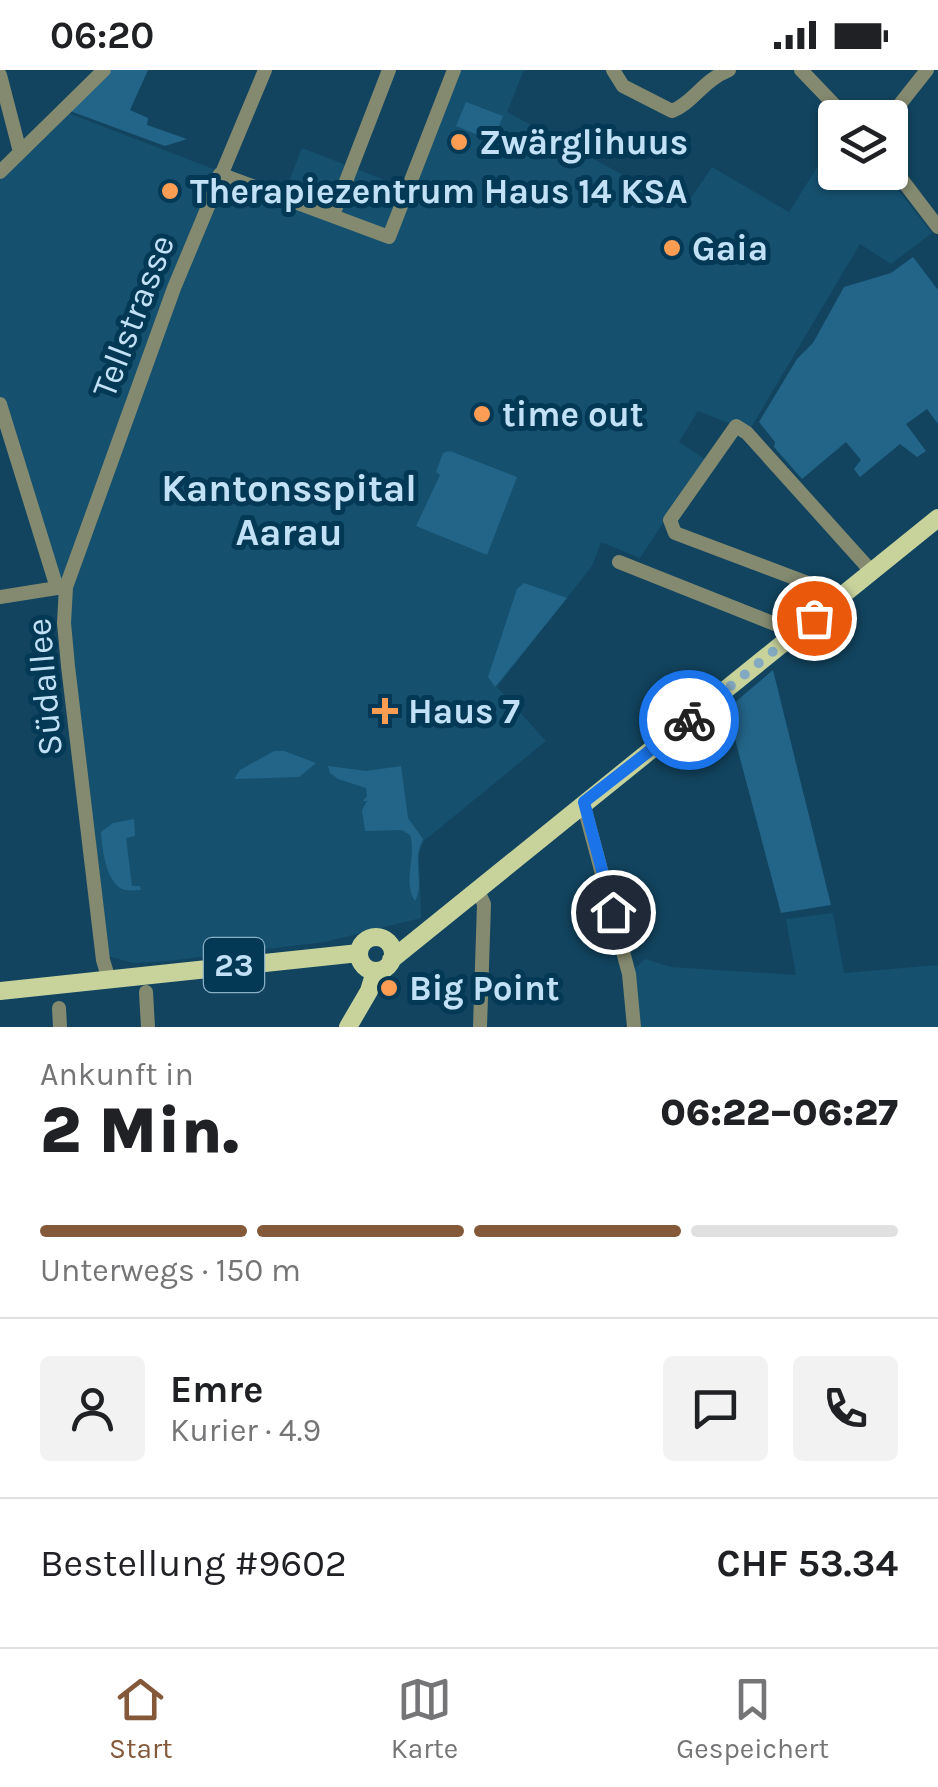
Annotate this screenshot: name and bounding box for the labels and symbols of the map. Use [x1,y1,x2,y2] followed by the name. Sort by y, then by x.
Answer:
[479,122,688,164] place label: Zwärglihuus
[448,131,470,153] marker: Zwärglihuus
[190,171,688,212] place label: Therapiezentrum Haus 14 KSA
[159,180,181,202] marker: Therapiezentrum Haus 14 KSA
[692,228,768,269] place label: Gaia
[84,229,183,403] street label: Tellstrasse
[661,237,683,259] marker: Gaia
[502,394,643,435] place label: time out
[471,403,493,425] marker: time out
[161,466,417,555] district label: Kantonsspital Aarau
[772,576,857,661] pin
[18,616,71,757] street label: Südallee
[639,670,739,770] courier
[408,691,520,732] place label: Haus 7
[372,698,398,724] marker: Haus 7
[571,870,656,955] pin
[204,938,264,992] road number: 23
[409,968,560,1010] place label: Big Point
[378,977,400,999] marker: Big Point

